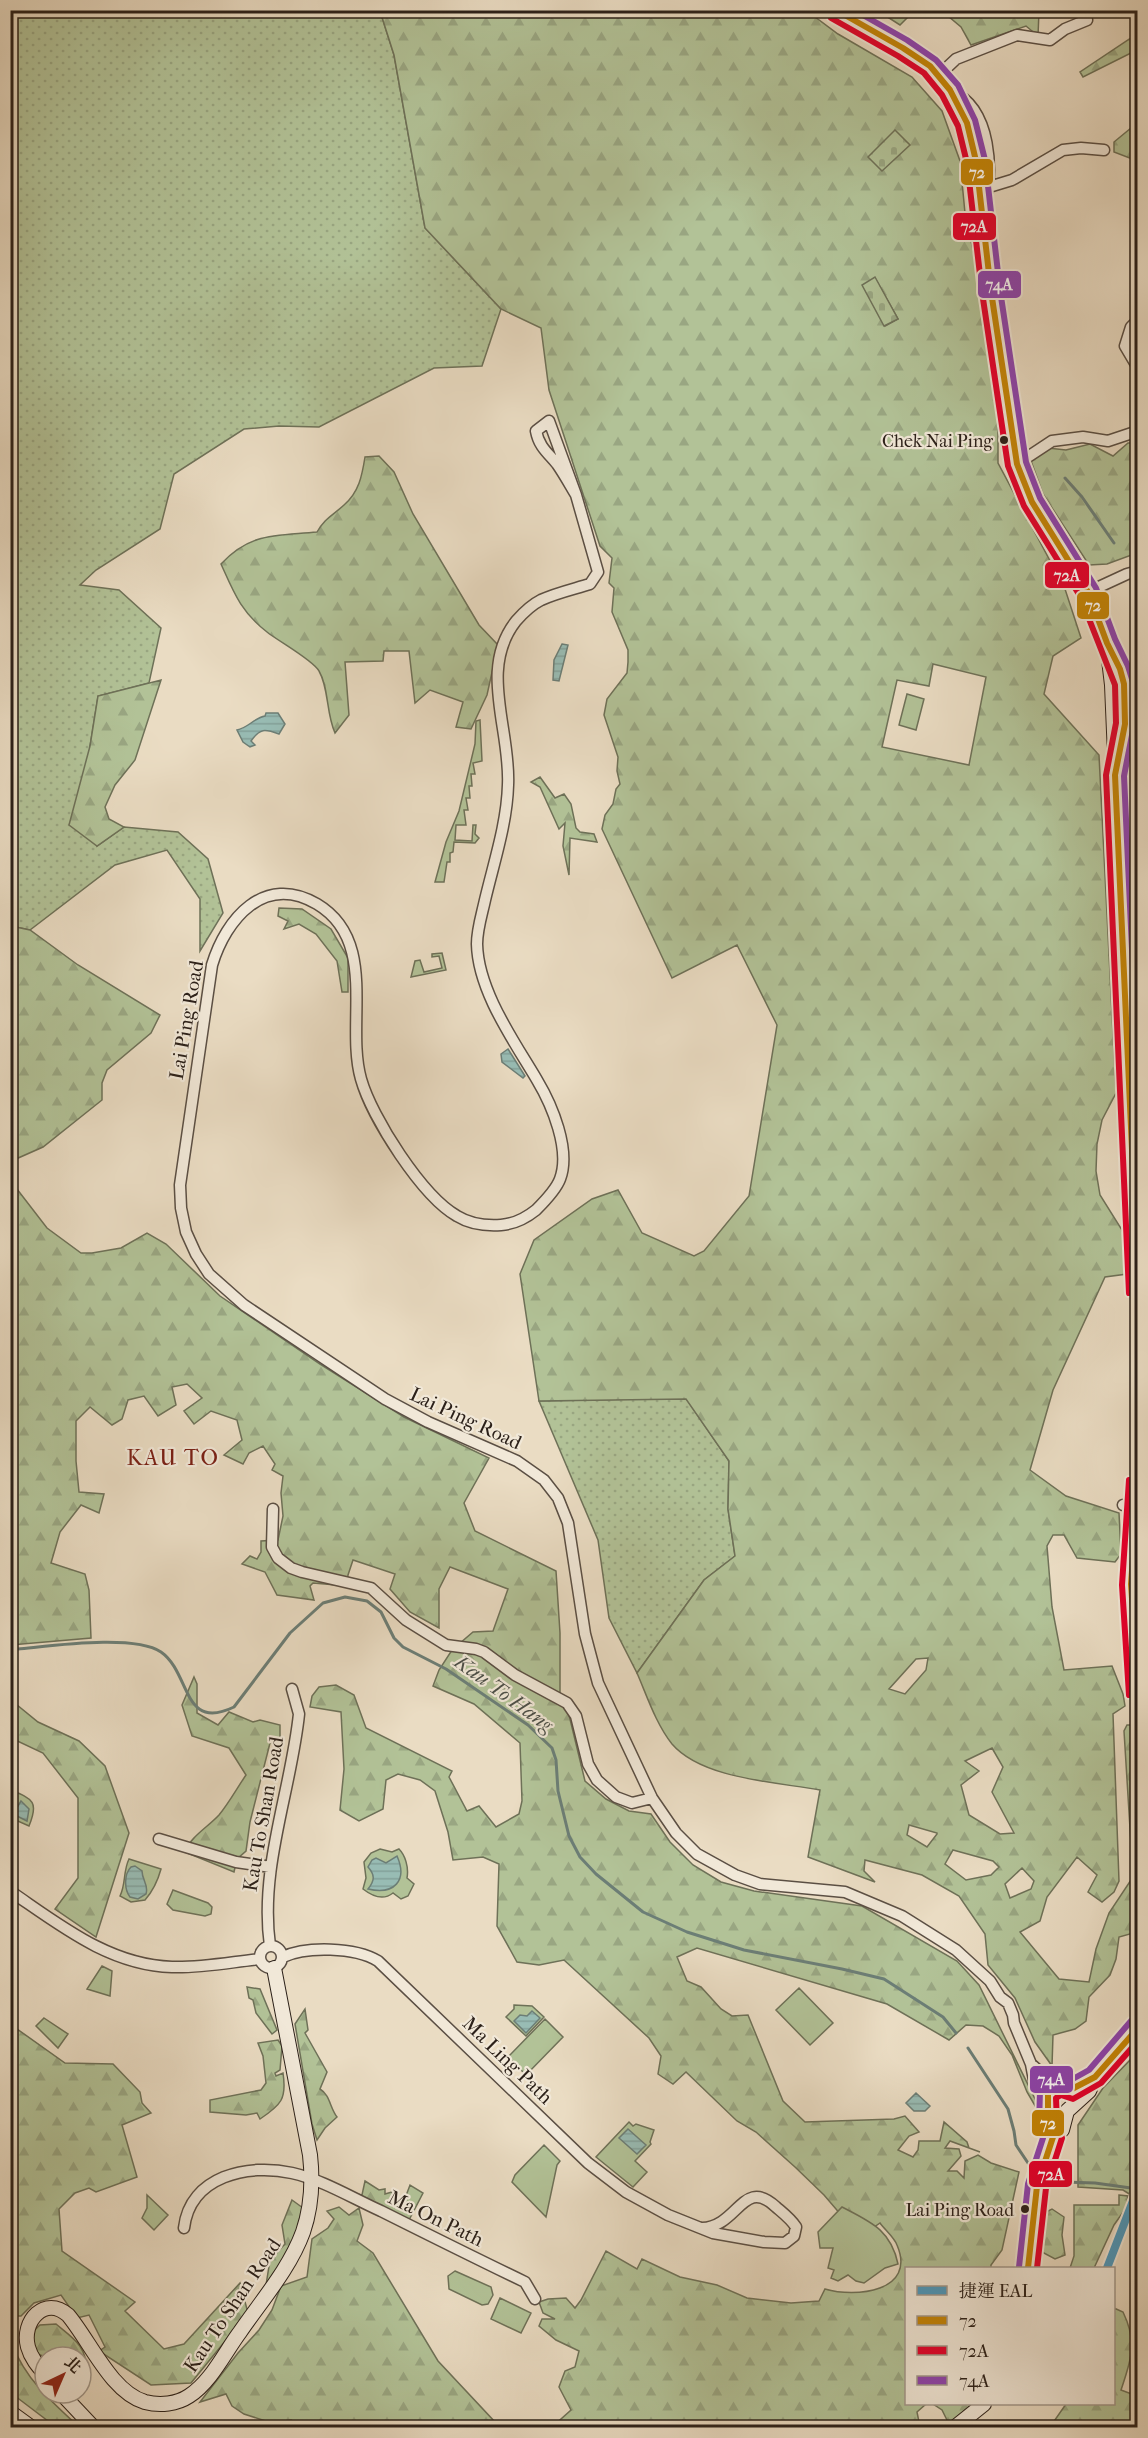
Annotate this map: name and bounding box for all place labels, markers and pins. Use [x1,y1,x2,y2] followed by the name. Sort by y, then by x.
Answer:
[882,431,993,452] place label: Chek Nai Ping
[998,434,1010,446] marker: Chek Nai Ping
[905,2200,1014,2221] place label: Lai Ping Road
[1019,2203,1031,2215] marker: Lai Ping Road

